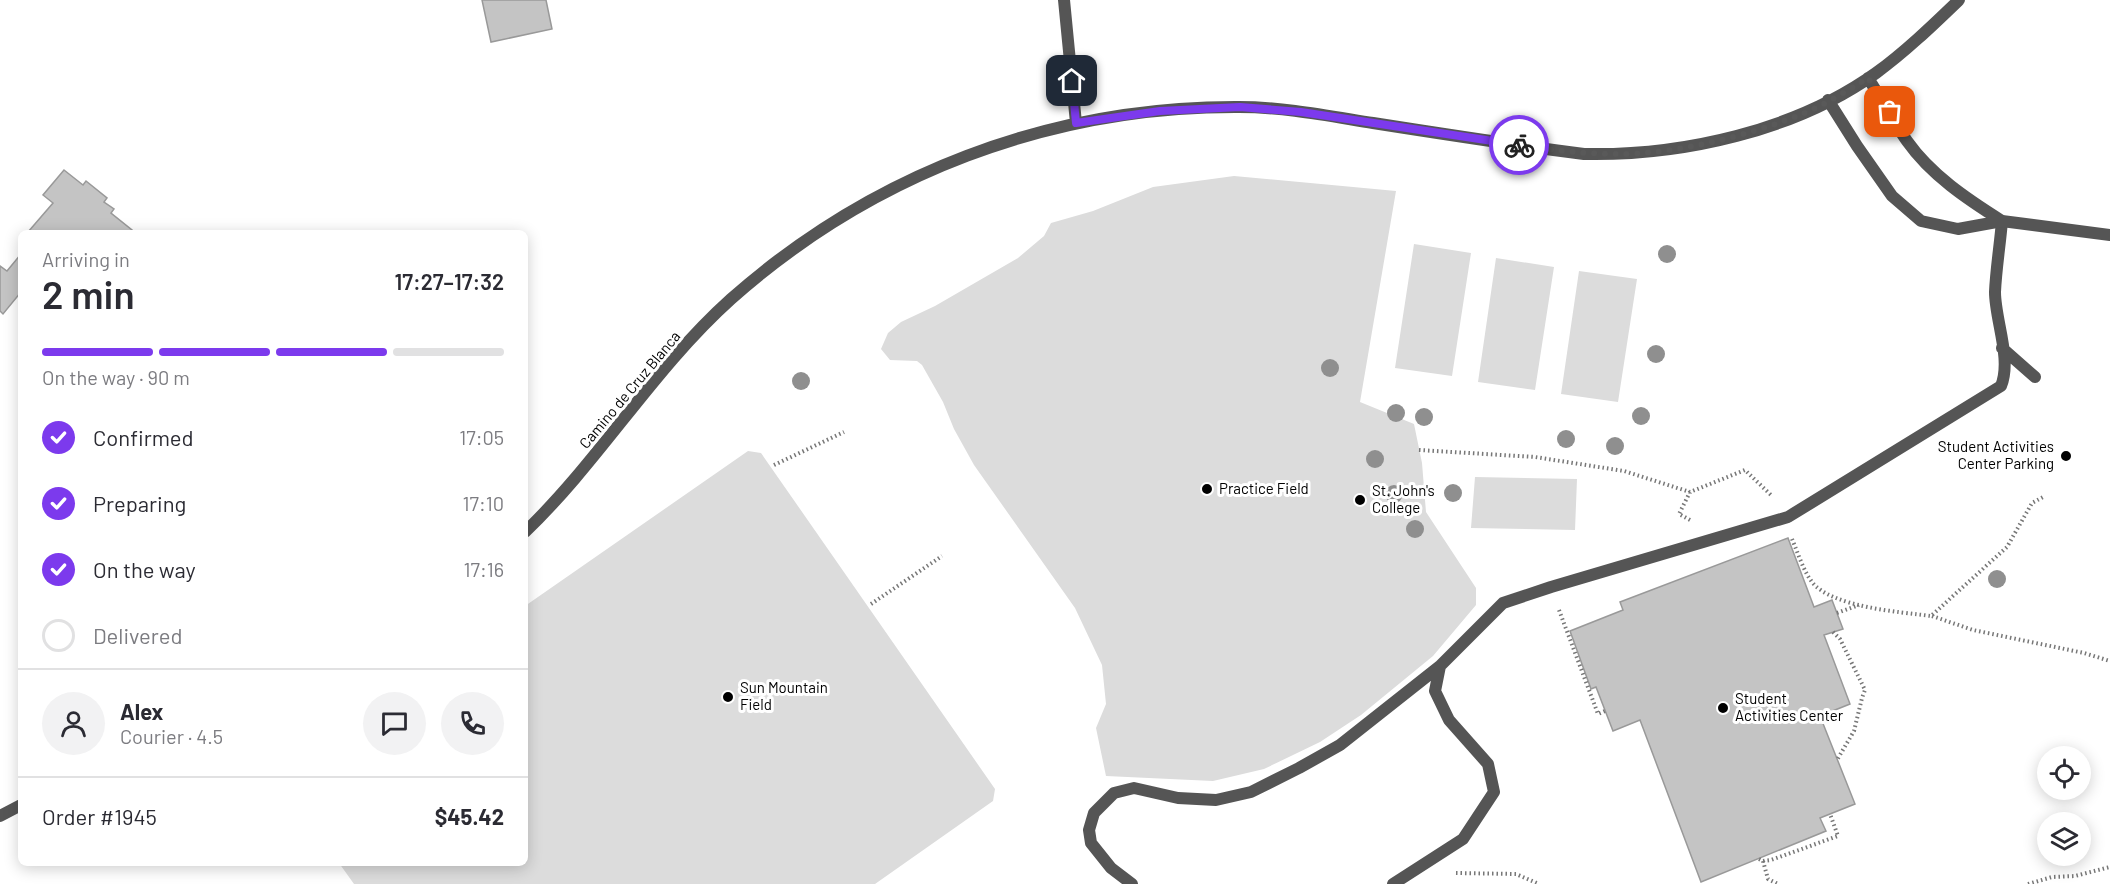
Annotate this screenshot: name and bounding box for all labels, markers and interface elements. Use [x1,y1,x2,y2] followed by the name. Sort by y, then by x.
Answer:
[1046,55,1097,106] pin
[1055,64,1088,97] icon: home
[1864,86,1915,137] pin
[1873,95,1906,128] icon: bag
[1489,115,1549,175] courier
[1503,129,1536,162] icon: bike
[42,247,130,271] text: Arriving in
[394,268,504,294] text: 17:27–17:32
[42,270,135,317] text: 2 min
[575,327,684,452] street label: Camino de Cruz Blanca
[42,365,190,389] text: On the way · 90 m
[42,421,75,454] icon: check
[93,424,193,450] text: Confirmed
[459,425,504,449] text: 17:05
[1938,437,2054,472] place label: Student Activities Center Parking
[2059,449,2073,463] marker: Student Activities Center Parking
[1219,479,1309,497] place label: Practice Field
[1372,481,1435,516] place label: St. John's College
[1200,482,1214,496] marker: Practice Field
[42,487,75,520] icon: check
[93,490,186,516] text: Preparing
[462,491,504,515] text: 17:10
[1353,493,1367,507] marker: St. John's College
[42,553,75,586] icon: check
[93,556,196,582] text: On the way
[463,557,504,581] text: 17:16
[93,622,182,648] text: Delivered
[740,678,828,713] place label: Sun Mountain Field
[1735,689,1844,724] place label: Student Activities Center
[721,690,735,704] marker: Sun Mountain Field
[42,692,105,755] button: person
[363,692,426,755] button: chat
[441,692,504,755] button: phone
[120,698,163,724] text: Alex
[1716,701,1730,715] marker: Student Activities Center
[120,724,223,748] text: Courier · 4.5
[2037,746,2091,866] map controls
[2037,746,2091,800] button: locate
[42,803,157,829] text: Order #1945
[435,803,504,829] text: $45.42
[2037,812,2091,866] button: layers

